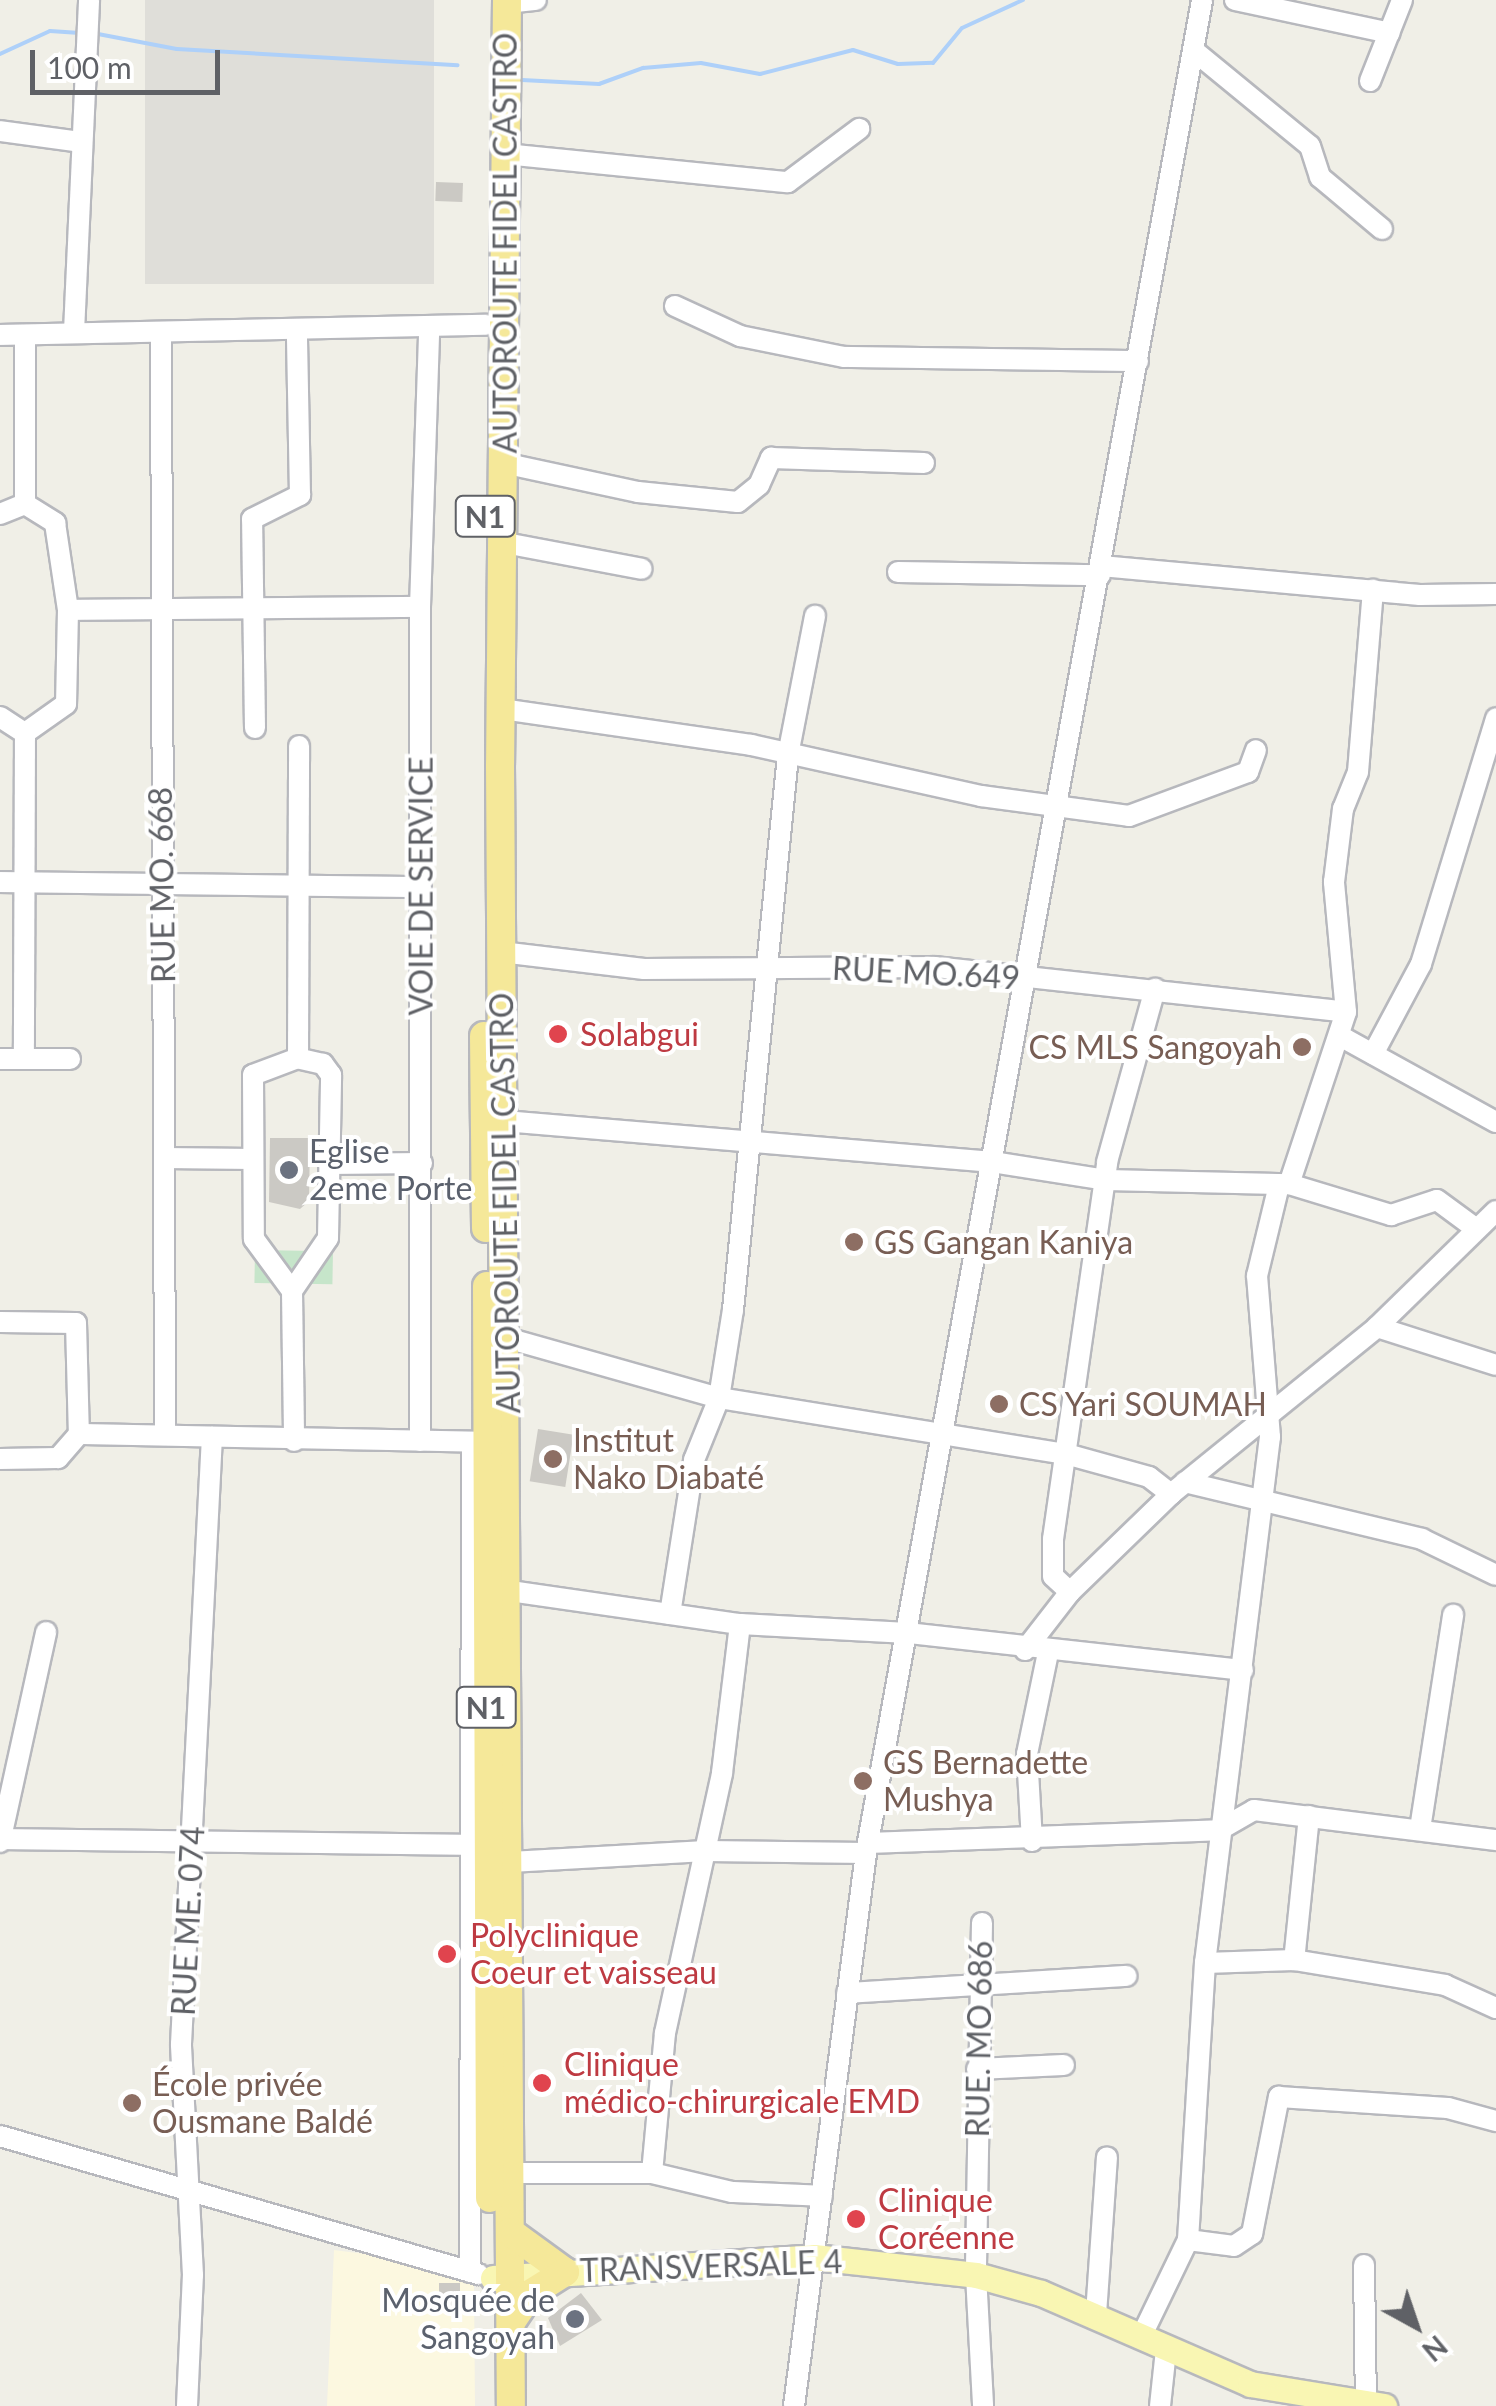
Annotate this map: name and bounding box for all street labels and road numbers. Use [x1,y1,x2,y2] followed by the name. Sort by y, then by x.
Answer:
[486,32,524,454] street label: AUTOROUTE FIDEL CASTRO
[452,491,518,541] road number: N1
[402,756,440,1016] street label: VOIE DE SERVICE
[141,787,183,983] street label: RUE MO. 668
[831,949,1021,997] street label: RUE MO.649
[482,992,528,1414] street label: AUTOROUTE FIDEL CASTRO
[454,1682,518,1732] road number: N1
[164,1825,212,2017] street label: RUE ME. 074
[958,1940,1000,2138] street label: RUE. MO 686
[579,2242,843,2290] street label: TRANSVERSALE 4

